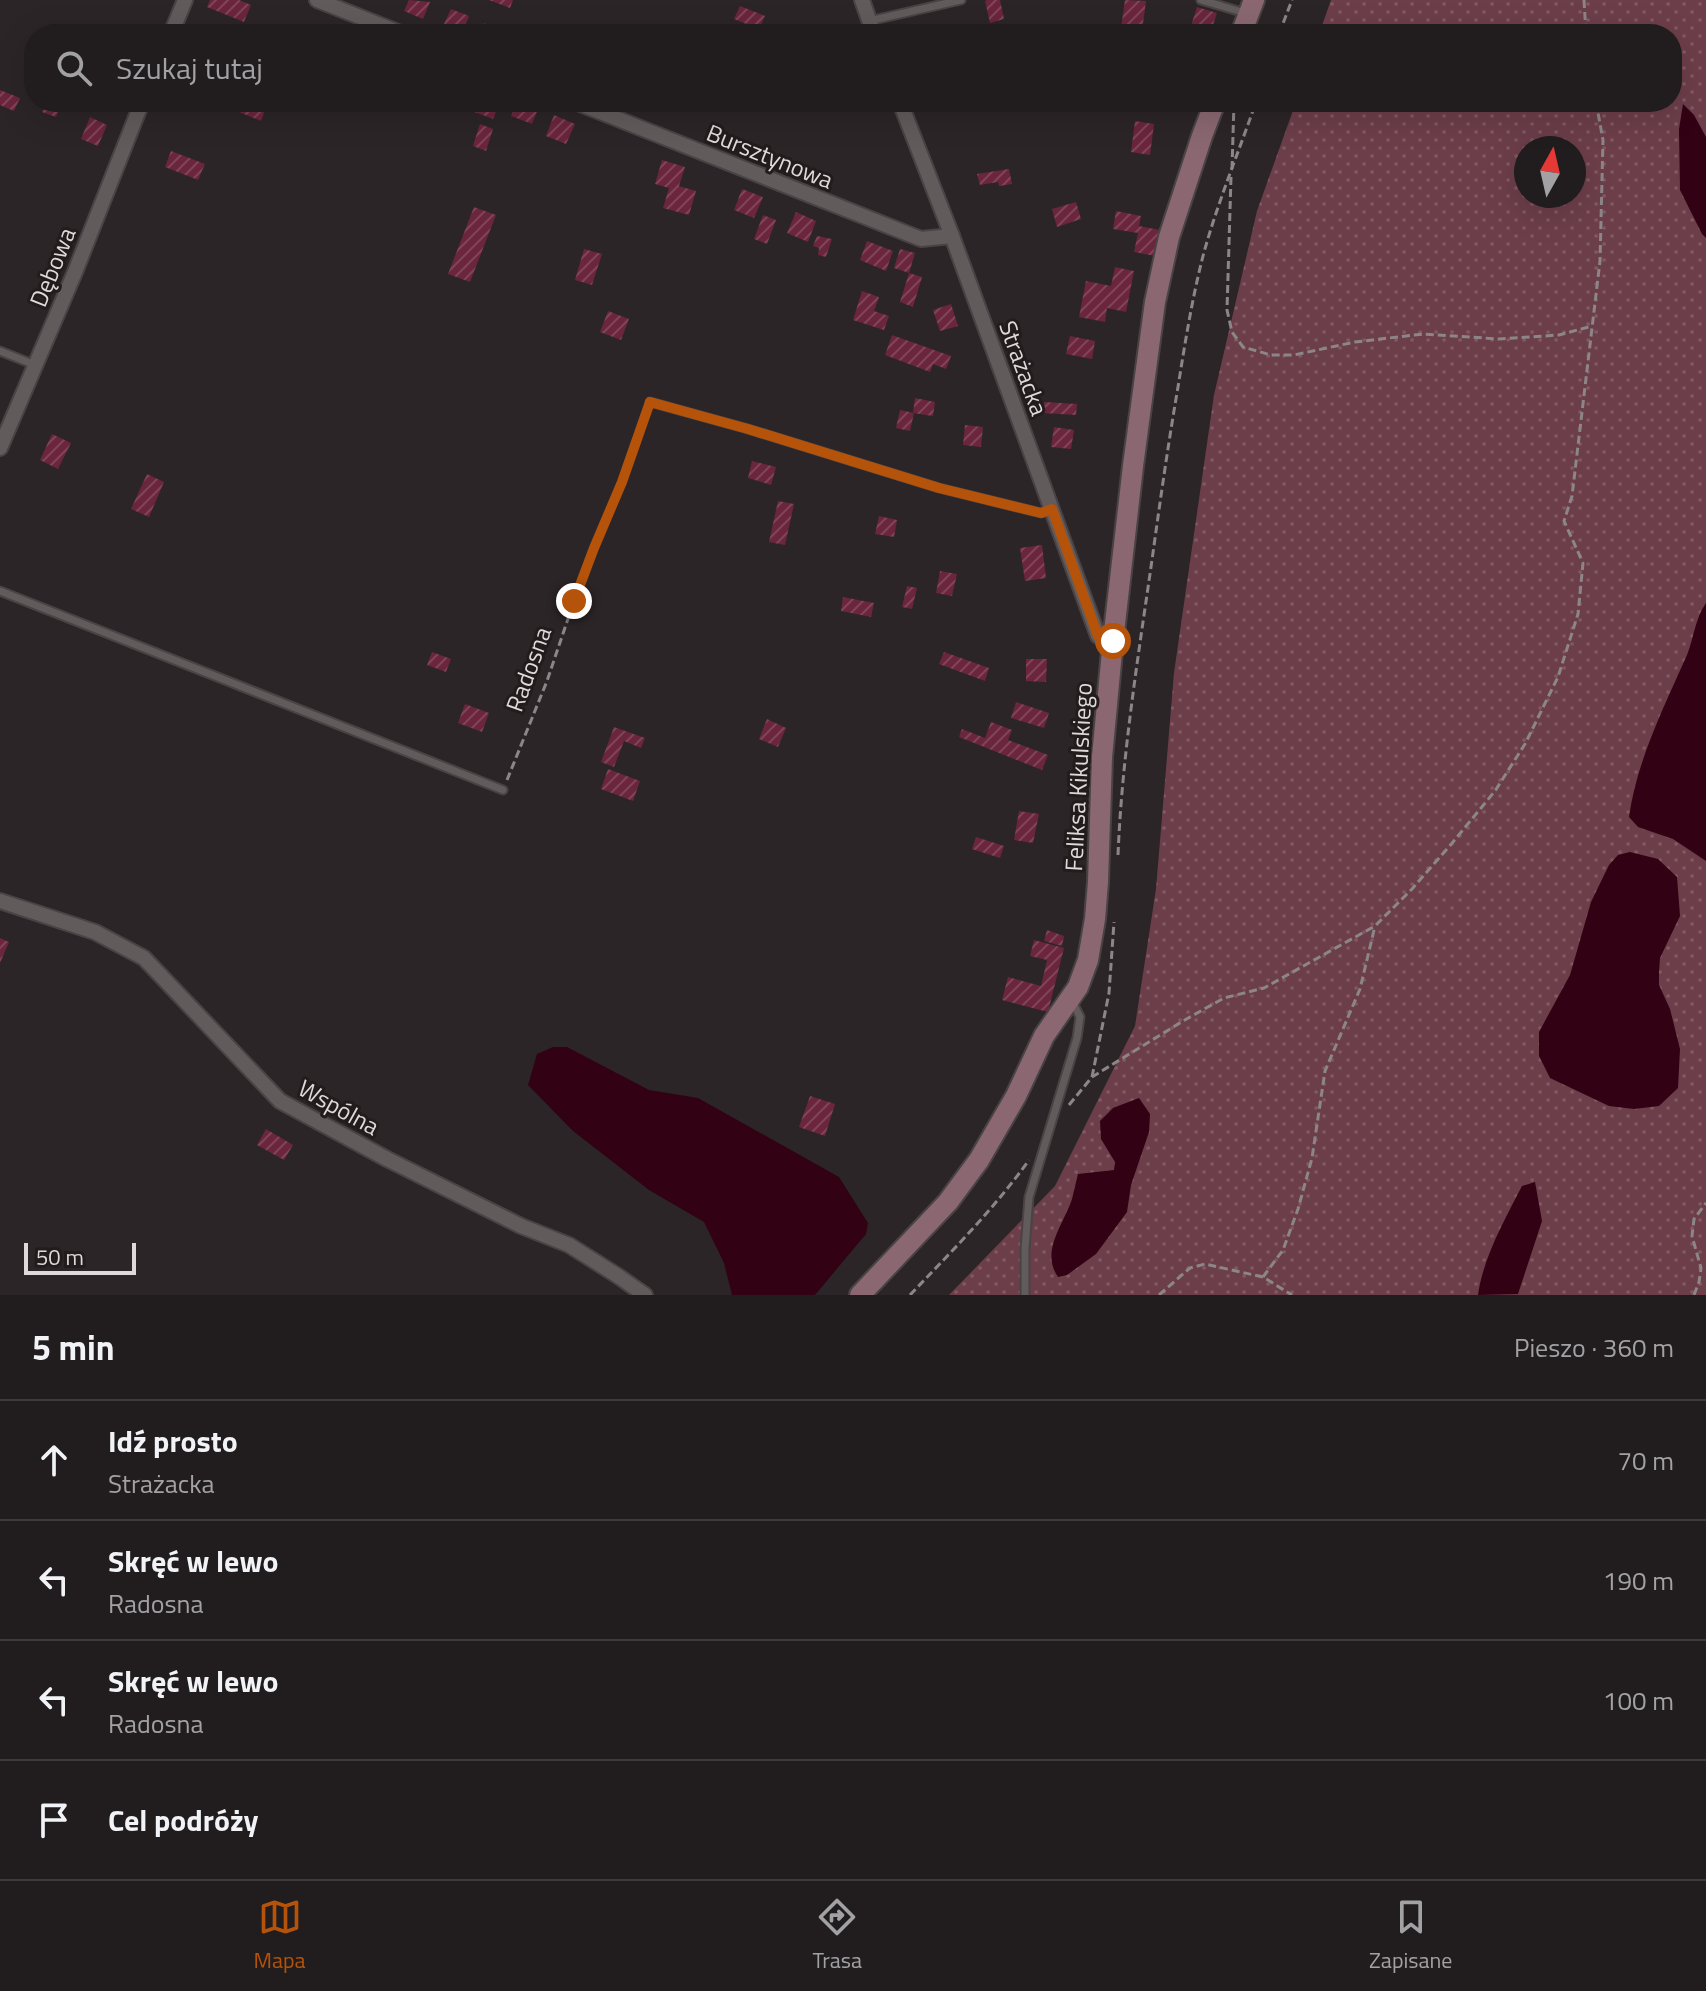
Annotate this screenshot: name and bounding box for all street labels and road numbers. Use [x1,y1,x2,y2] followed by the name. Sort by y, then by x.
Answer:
[701,114,839,198] street label: Bursztynowa
[20,222,84,312] street label: Dębowa
[990,316,1058,420] street label: Strażacka
[496,621,560,717] street label: Radosna
[1055,682,1101,872] street label: Feliksa Kikulskiego
[292,1070,386,1144] street label: Wspólna

